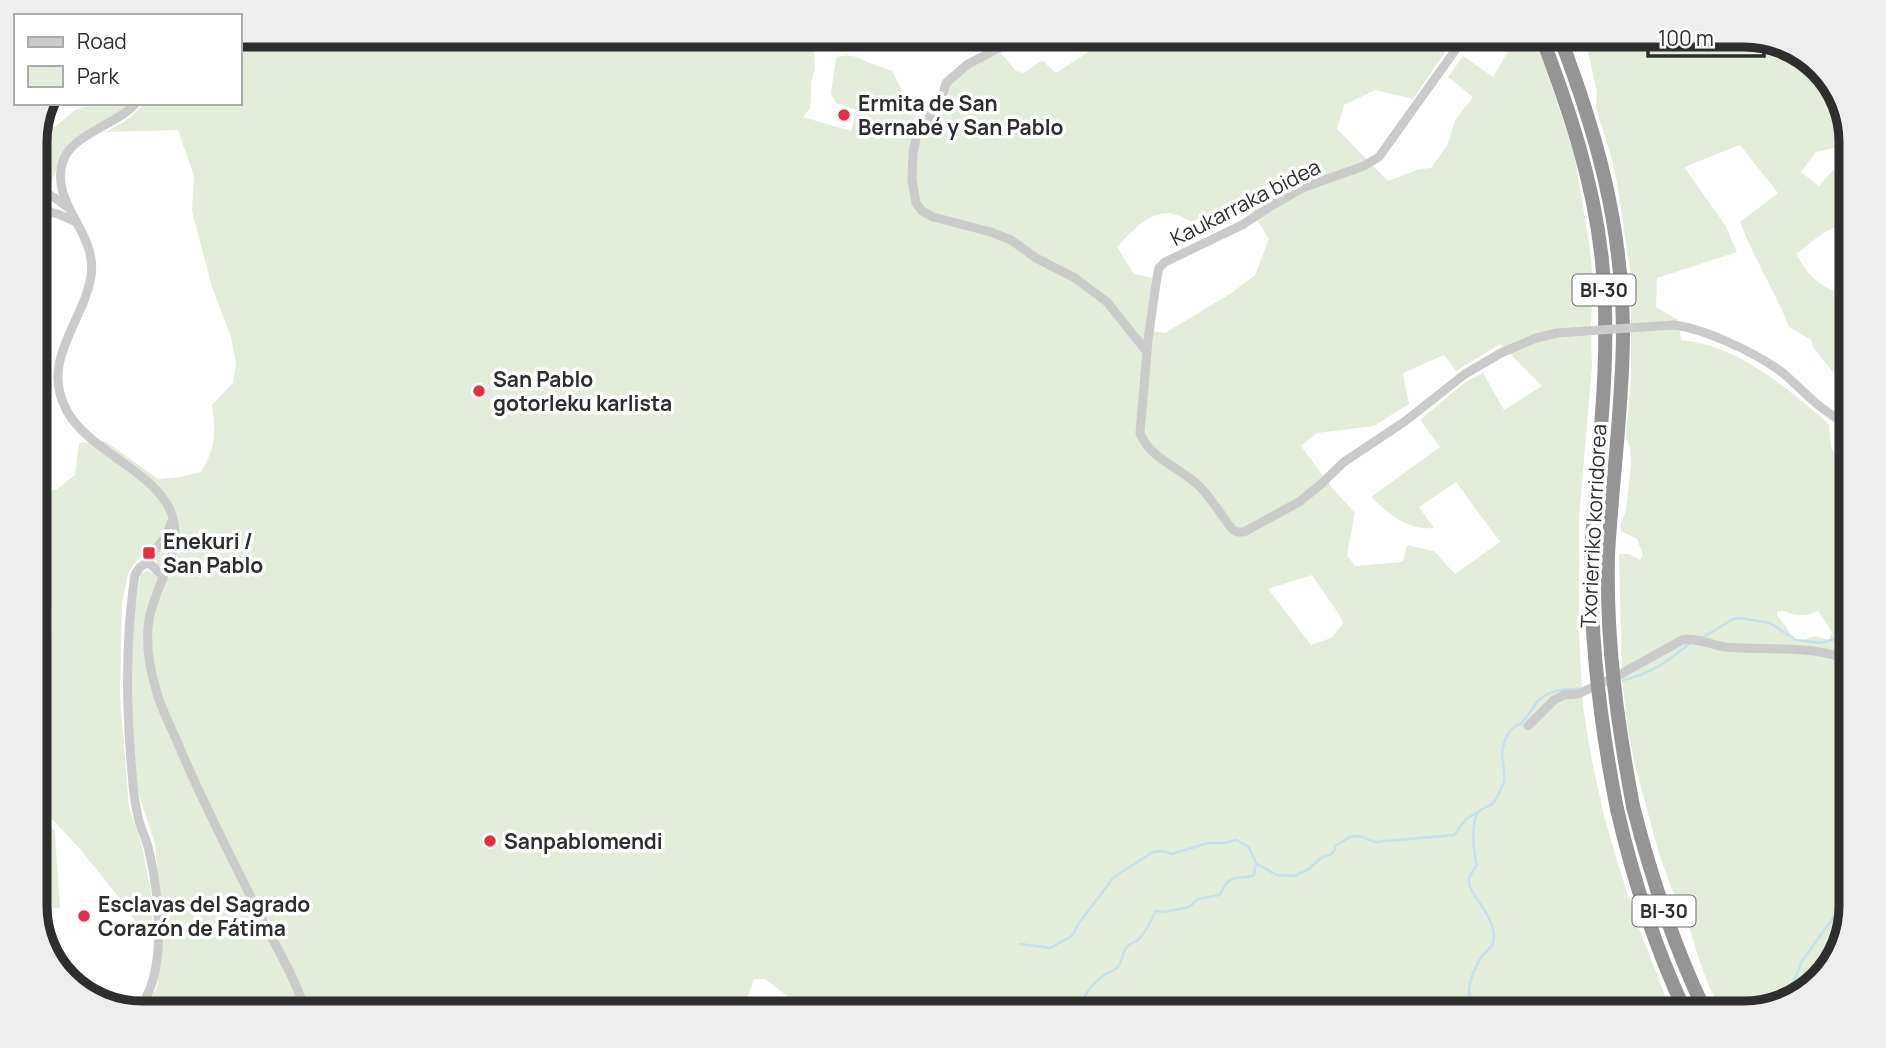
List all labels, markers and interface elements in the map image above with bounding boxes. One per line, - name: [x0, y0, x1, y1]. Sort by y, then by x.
- legend: [14, 14, 242, 105]
- scale bar: [1648, 14, 1764, 58]
- text: 100 m: [1658, 24, 1714, 52]
- text: Road: [77, 27, 127, 55]
- text: Park: [77, 62, 119, 90]
- place label: Ermita de San Bernabé y San Pablo: [858, 89, 1064, 141]
- marker: Ermita de San Bernabé y San Pablo: [836, 107, 852, 123]
- street label: Kaukarraka bidea: [1165, 152, 1325, 252]
- road number: BI-30: [1572, 274, 1636, 306]
- place label: San Pablo gotorleku karlista: [493, 365, 672, 417]
- marker: San Pablo gotorleku karlista: [471, 383, 487, 399]
- street label: Txorierriko korridorea: [1574, 423, 1612, 629]
- place label: Enekuri / San Pablo: [163, 527, 263, 579]
- marker: Enekuri / San Pablo: [141, 545, 157, 561]
- place label: Sanpablomendi: [504, 827, 663, 855]
- marker: Sanpablomendi: [482, 833, 498, 849]
- place label: Esclavas del Sagrado Corazón de Fátima: [98, 890, 310, 942]
- road number: BI-30: [1632, 896, 1696, 926]
- marker: Esclavas del Sagrado Corazón de Fátima: [76, 908, 92, 924]

